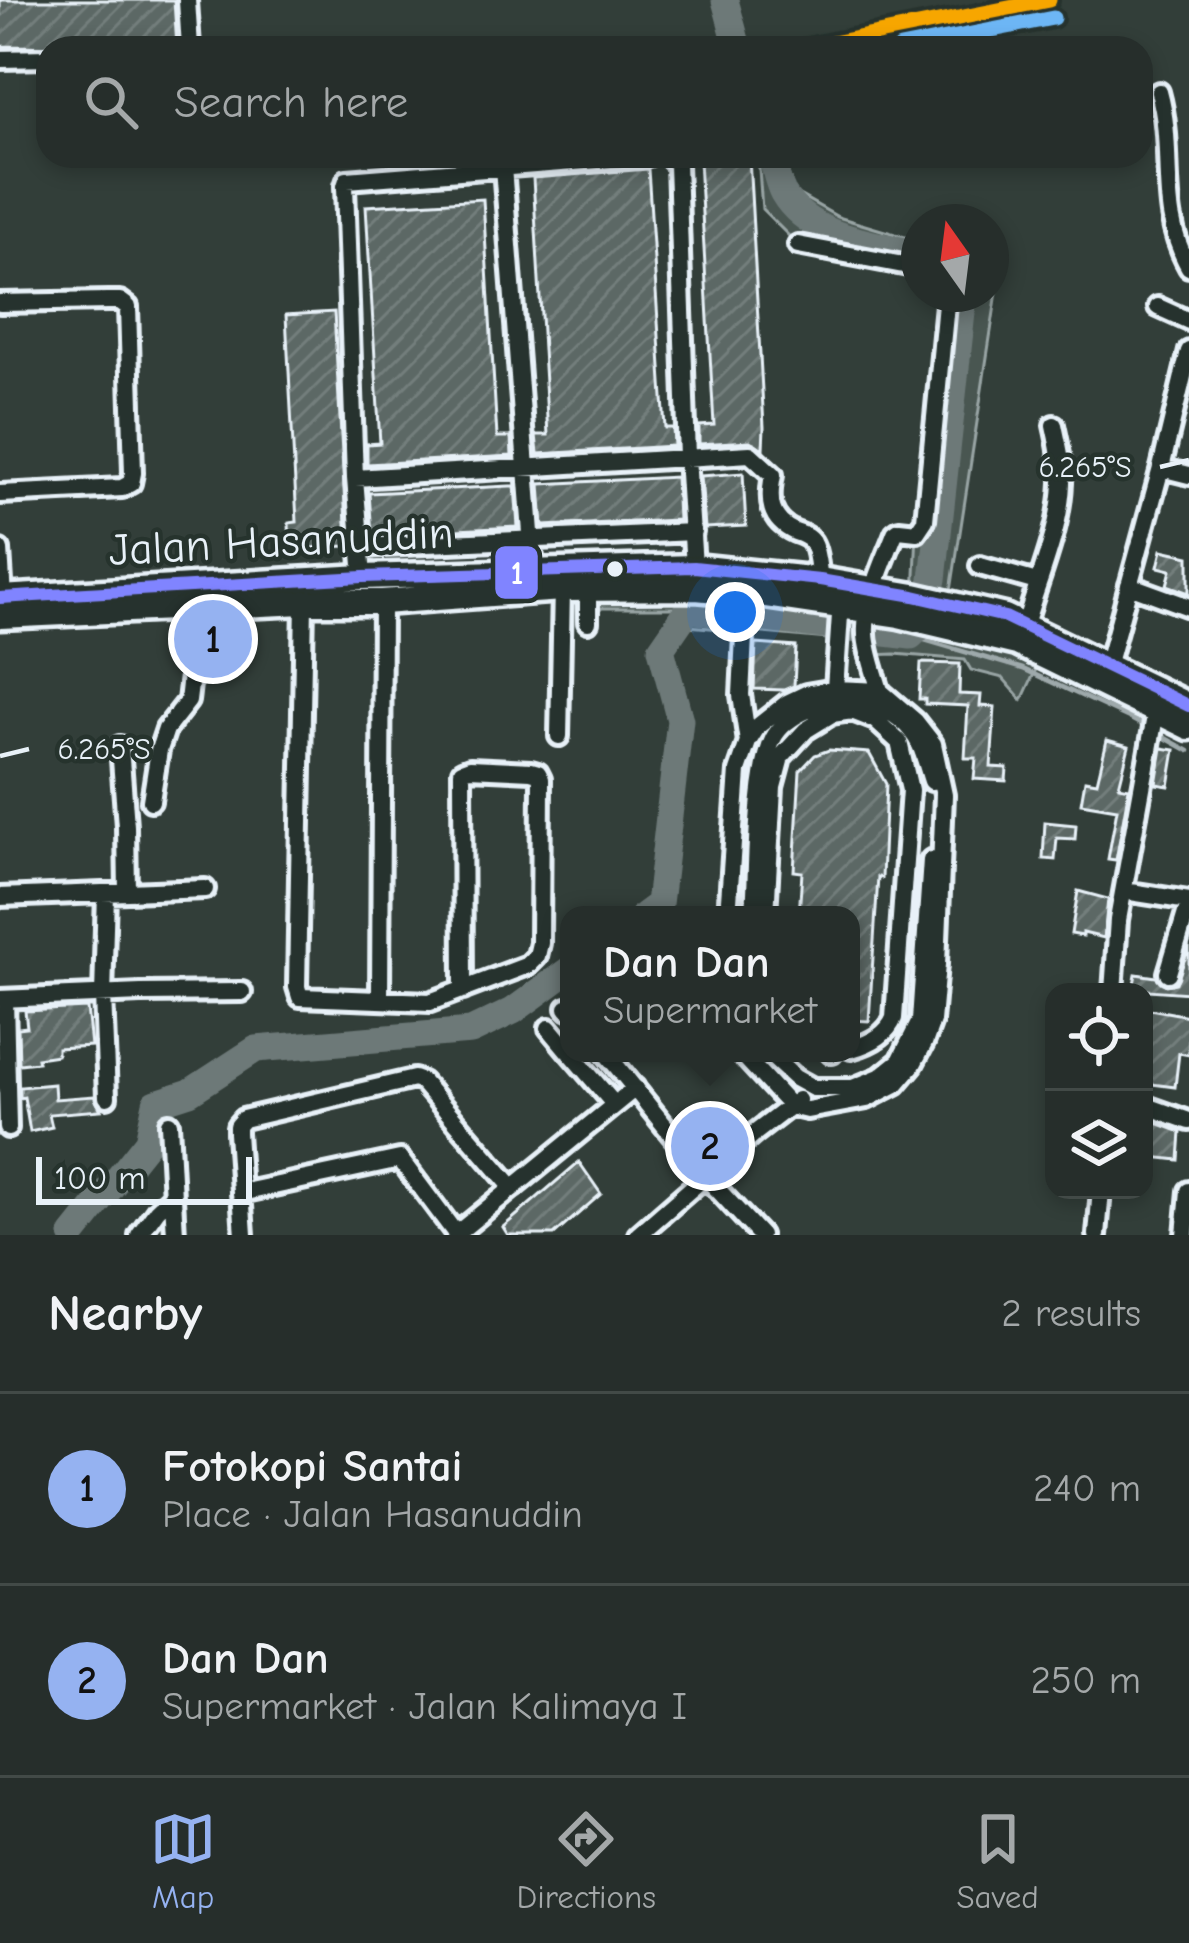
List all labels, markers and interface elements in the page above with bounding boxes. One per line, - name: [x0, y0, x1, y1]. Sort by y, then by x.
- search box: [36, 36, 1153, 168]
- icon: search: [78, 69, 144, 135]
- text: Search here: [174, 76, 408, 128]
- north arrow: [901, 204, 1009, 312]
- text: 6.265°S: [1038, 450, 1132, 485]
- street label: Jalan Hasanuddin: [107, 506, 455, 576]
- line badge: 1: [493, 544, 540, 601]
- text: 1: [511, 554, 523, 592]
- unlabelled marker: [604, 558, 626, 580]
- your location: [705, 582, 765, 642]
- pin: 1: [174, 594, 252, 684]
- text: 6.265°S: [57, 732, 151, 767]
- popup: [560, 906, 860, 1062]
- text: Dan Dan: [603, 936, 770, 988]
- map controls: [1045, 983, 1153, 1199]
- button: locate: [1045, 983, 1153, 1091]
- text: Supermarket: [603, 988, 817, 1033]
- button: layers: [1045, 1091, 1153, 1199]
- pin: 2: [671, 1101, 749, 1191]
- scale bar: [36, 1151, 252, 1204]
- text: 100 m: [54, 1159, 146, 1197]
- text: Nearby: [48, 1284, 202, 1343]
- text: 2 results: [1001, 1291, 1141, 1336]
- text: Fotokopi Santai: [162, 1440, 462, 1492]
- text: 1: [79, 1466, 95, 1511]
- text: 240 m: [1033, 1466, 1141, 1511]
- text: Place · Jalan Hasanuddin: [162, 1492, 583, 1537]
- text: Dan Dan: [162, 1632, 329, 1684]
- text: 2: [77, 1658, 97, 1703]
- text: 250 m: [1030, 1658, 1141, 1703]
- text: Supermarket · Jalan Kalimaya I: [162, 1684, 687, 1729]
- tab: Map: [150, 1806, 216, 1916]
- tab: Directions: [517, 1806, 656, 1916]
- tab: Saved: [956, 1806, 1039, 1916]

